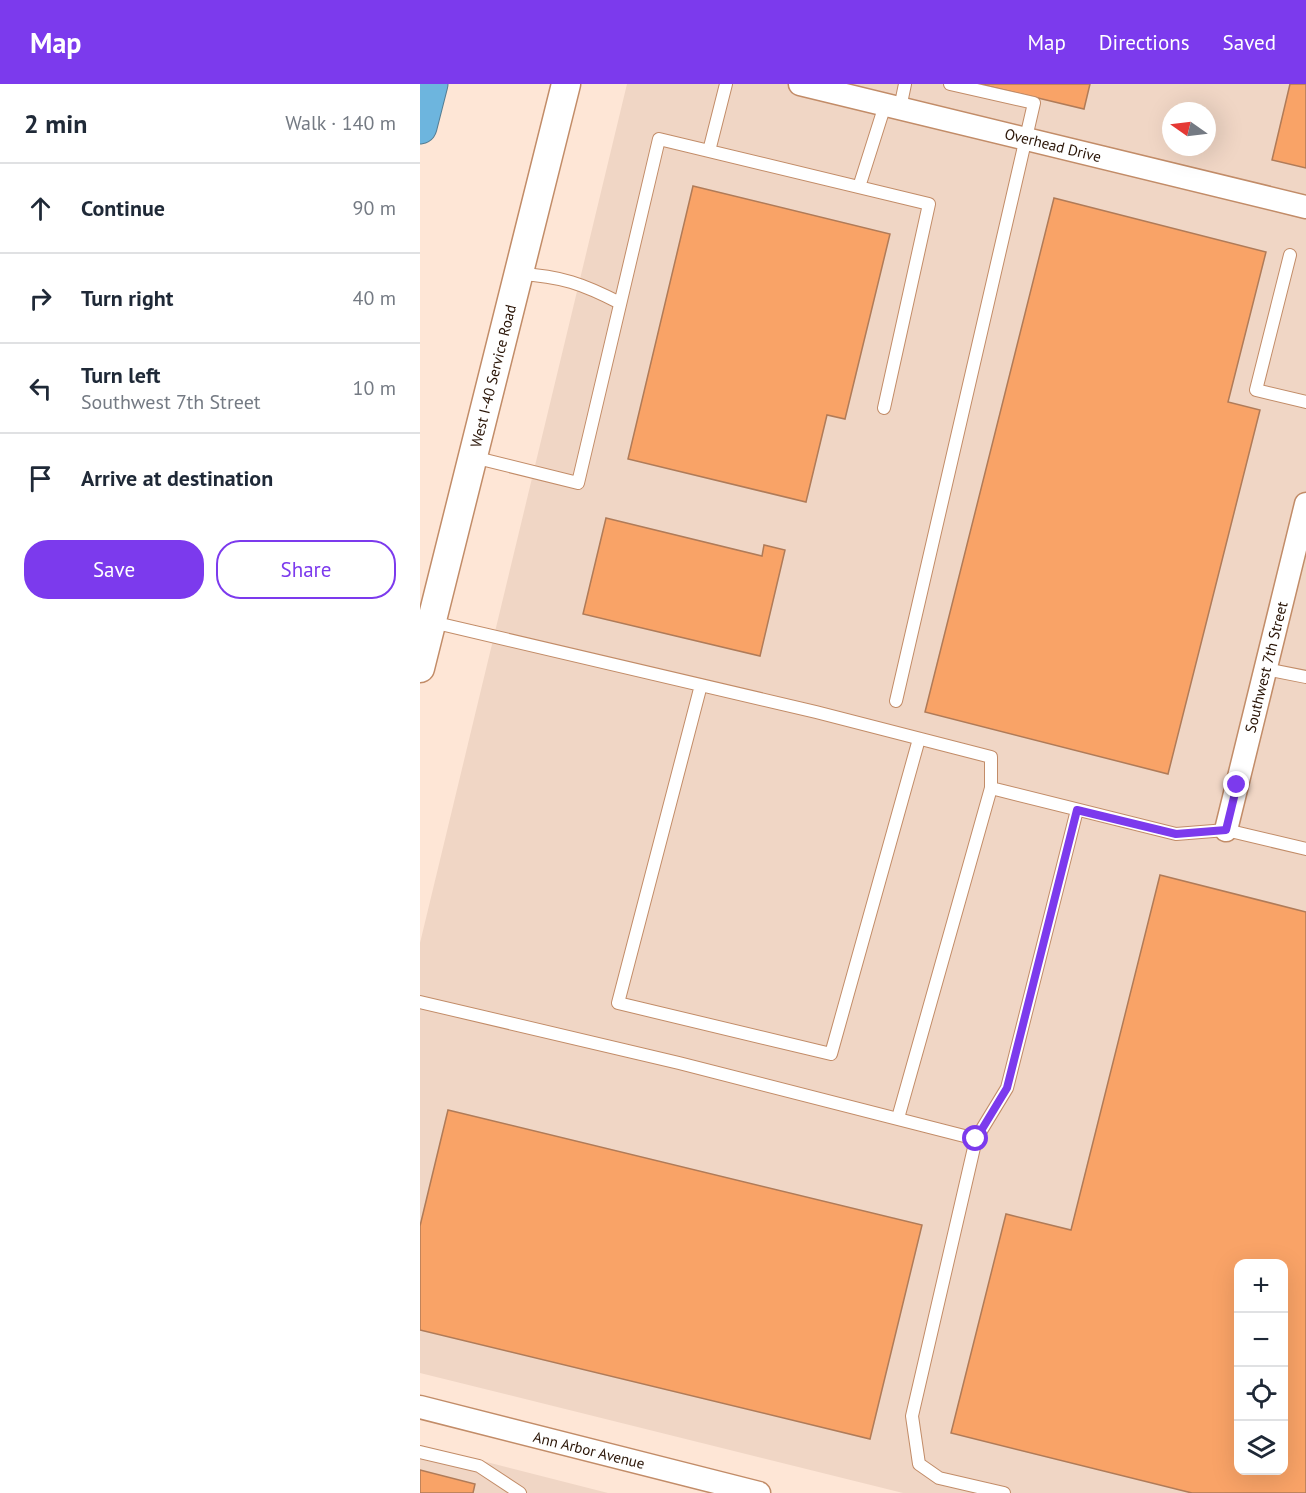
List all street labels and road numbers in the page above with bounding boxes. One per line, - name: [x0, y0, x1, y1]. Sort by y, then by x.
- street label: Overhead Drive: [1003, 124, 1103, 166]
- street label: West I-40 Service Road: [466, 303, 520, 449]
- street label: Southwest 7th Street: [1240, 599, 1292, 735]
- street label: Ann Arbor Avenue: [531, 1427, 647, 1473]

